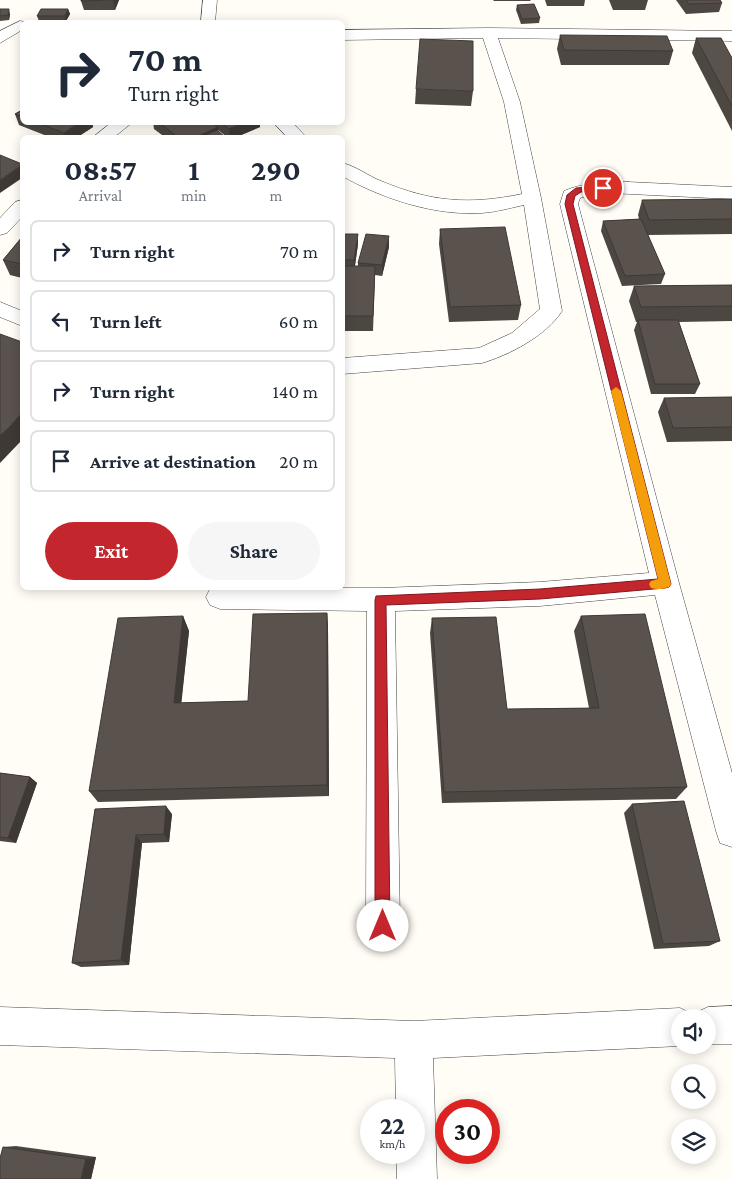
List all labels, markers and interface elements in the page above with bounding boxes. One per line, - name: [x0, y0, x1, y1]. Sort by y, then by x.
- icon: right: [45, 40, 110, 105]
- text: 70 m: [128, 40, 202, 79]
- text: Turn right: [128, 81, 219, 106]
- text: 08:57: [64, 153, 137, 186]
- text: 1: [188, 153, 200, 186]
- text: 290: [251, 153, 301, 186]
- pin: [582, 167, 624, 209]
- icon: arrive: [589, 174, 617, 202]
- text: Arrival: [79, 187, 122, 204]
- text: min: [181, 187, 207, 204]
- text: m: [269, 187, 282, 204]
- icon: right: [47, 237, 75, 265]
- text: Turn right: [90, 241, 175, 262]
- text: 70 m: [280, 241, 318, 262]
- icon: left: [47, 307, 75, 335]
- text: Turn left: [90, 311, 162, 332]
- text: 60 m: [279, 311, 318, 332]
- icon: right: [47, 377, 75, 405]
- text: Turn right: [90, 381, 175, 402]
- text: 140 m: [272, 381, 318, 402]
- icon: arrive: [47, 447, 75, 475]
- text: Arrive at destination: [90, 451, 256, 472]
- text: 20 m: [279, 451, 318, 472]
- button: Exit: [45, 522, 178, 580]
- button: Share: [188, 522, 320, 580]
- position arrow: [356, 899, 408, 951]
- map controls: [671, 1009, 716, 1164]
- button: sound: [671, 1009, 716, 1054]
- button: search: [671, 1064, 716, 1109]
- speed limit sign: 30: [435, 1099, 500, 1164]
- text: 22: [380, 1112, 405, 1139]
- button: layers: [671, 1119, 716, 1164]
- text: km/h: [380, 1137, 405, 1151]

